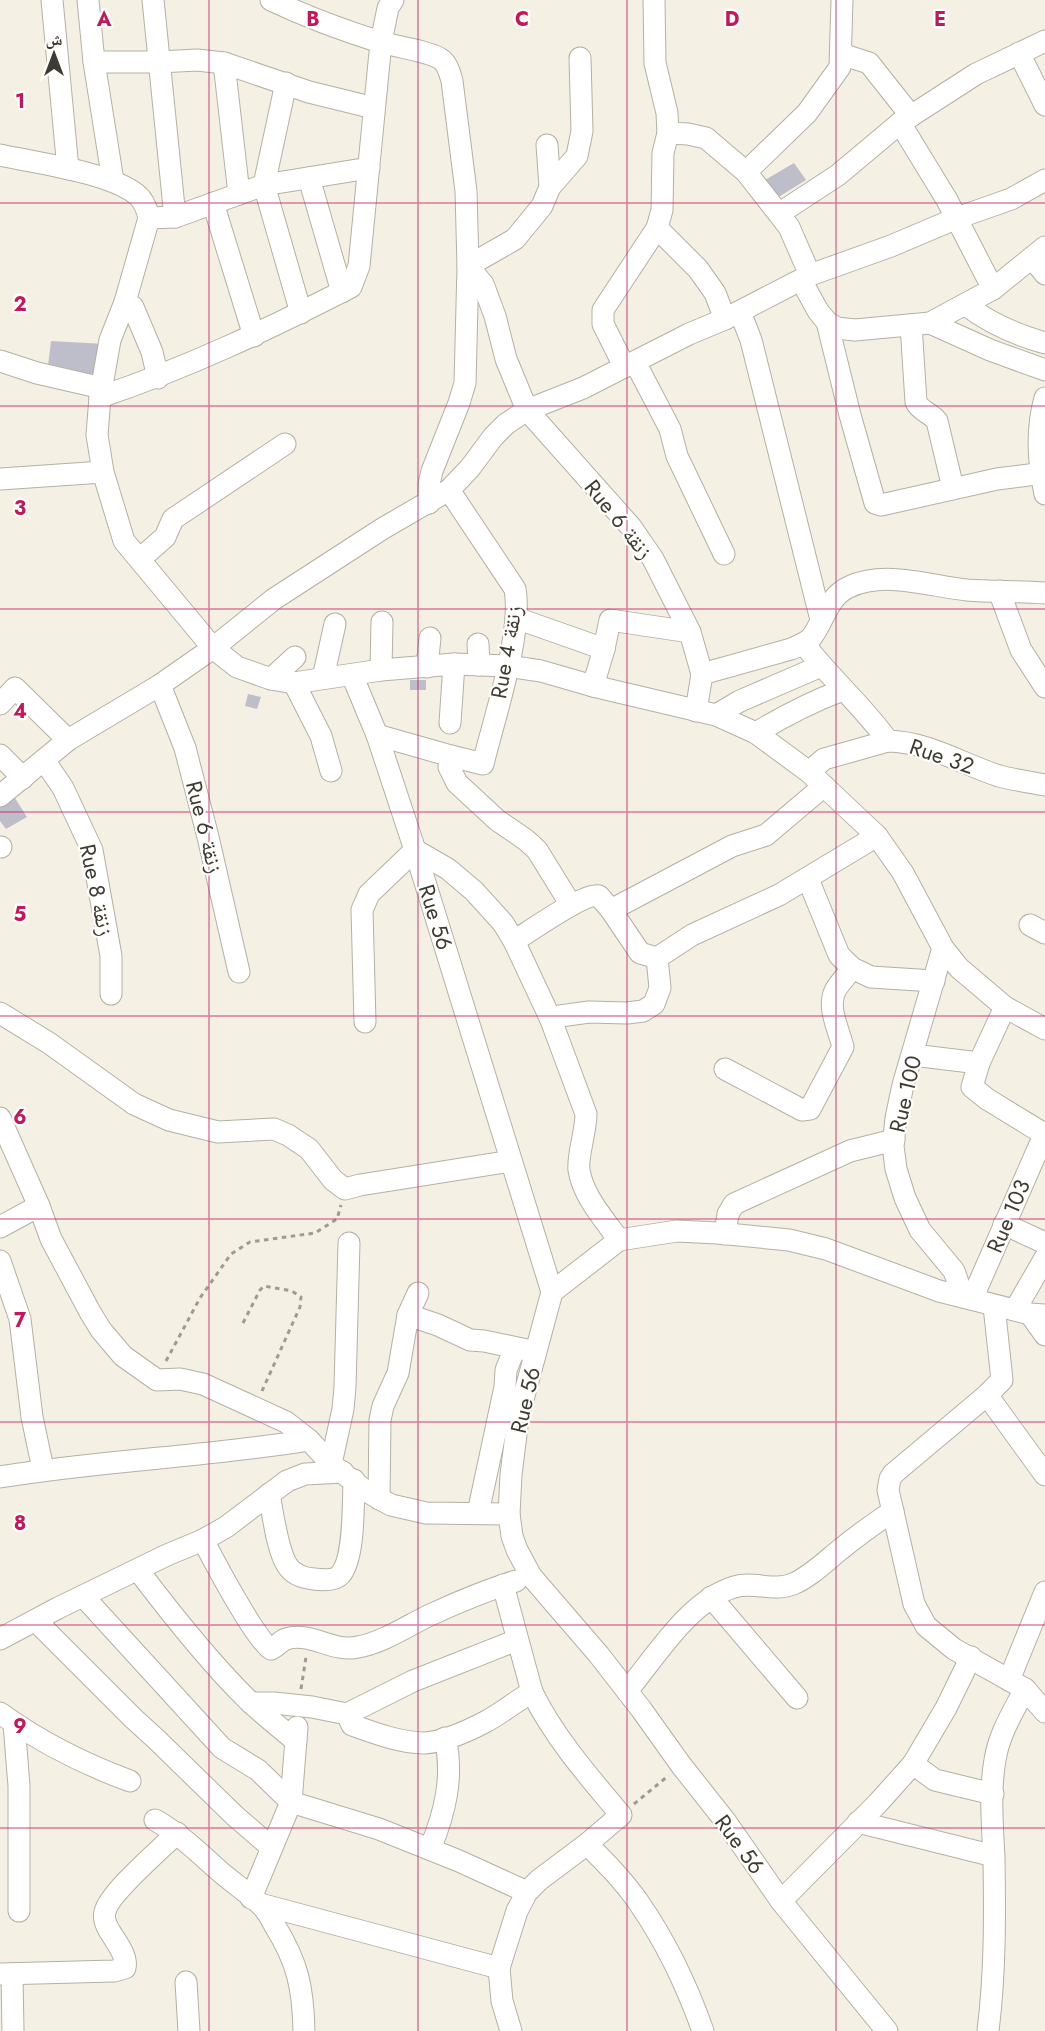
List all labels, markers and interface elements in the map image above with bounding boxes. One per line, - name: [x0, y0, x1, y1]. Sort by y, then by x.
- text: A: [96, 5, 112, 34]
- text: B: [306, 5, 320, 34]
- text: C: [515, 5, 529, 34]
- text: D: [725, 5, 739, 34]
- text: E: [934, 5, 946, 34]
- north arrow: [24, 24, 84, 84]
- text: ش: [46, 28, 63, 51]
- text: 1: [15, 87, 25, 116]
- text: 2: [13, 290, 27, 319]
- street label: Rue 6 زنقة: [577, 472, 661, 566]
- text: 3: [14, 494, 26, 523]
- street label: Rue 4 زنقة: [482, 603, 530, 701]
- text: 4: [13, 697, 27, 726]
- street label: Rue 32: [905, 730, 979, 782]
- street label: Rue 6 زنقة: [178, 777, 232, 877]
- street label: Rue 8 زنقة: [72, 841, 122, 939]
- street label: Rue 56: [411, 880, 461, 954]
- text: 5: [14, 900, 27, 929]
- street label: Rue 100: [881, 1052, 929, 1136]
- text: 6: [13, 1103, 27, 1132]
- street label: Rue 103: [978, 1174, 1038, 1258]
- text: 7: [14, 1306, 27, 1335]
- street label: Rue 56: [502, 1364, 548, 1436]
- text: 8: [14, 1509, 26, 1538]
- text: 9: [13, 1712, 27, 1741]
- street label: Rue 56: [707, 1808, 773, 1880]

